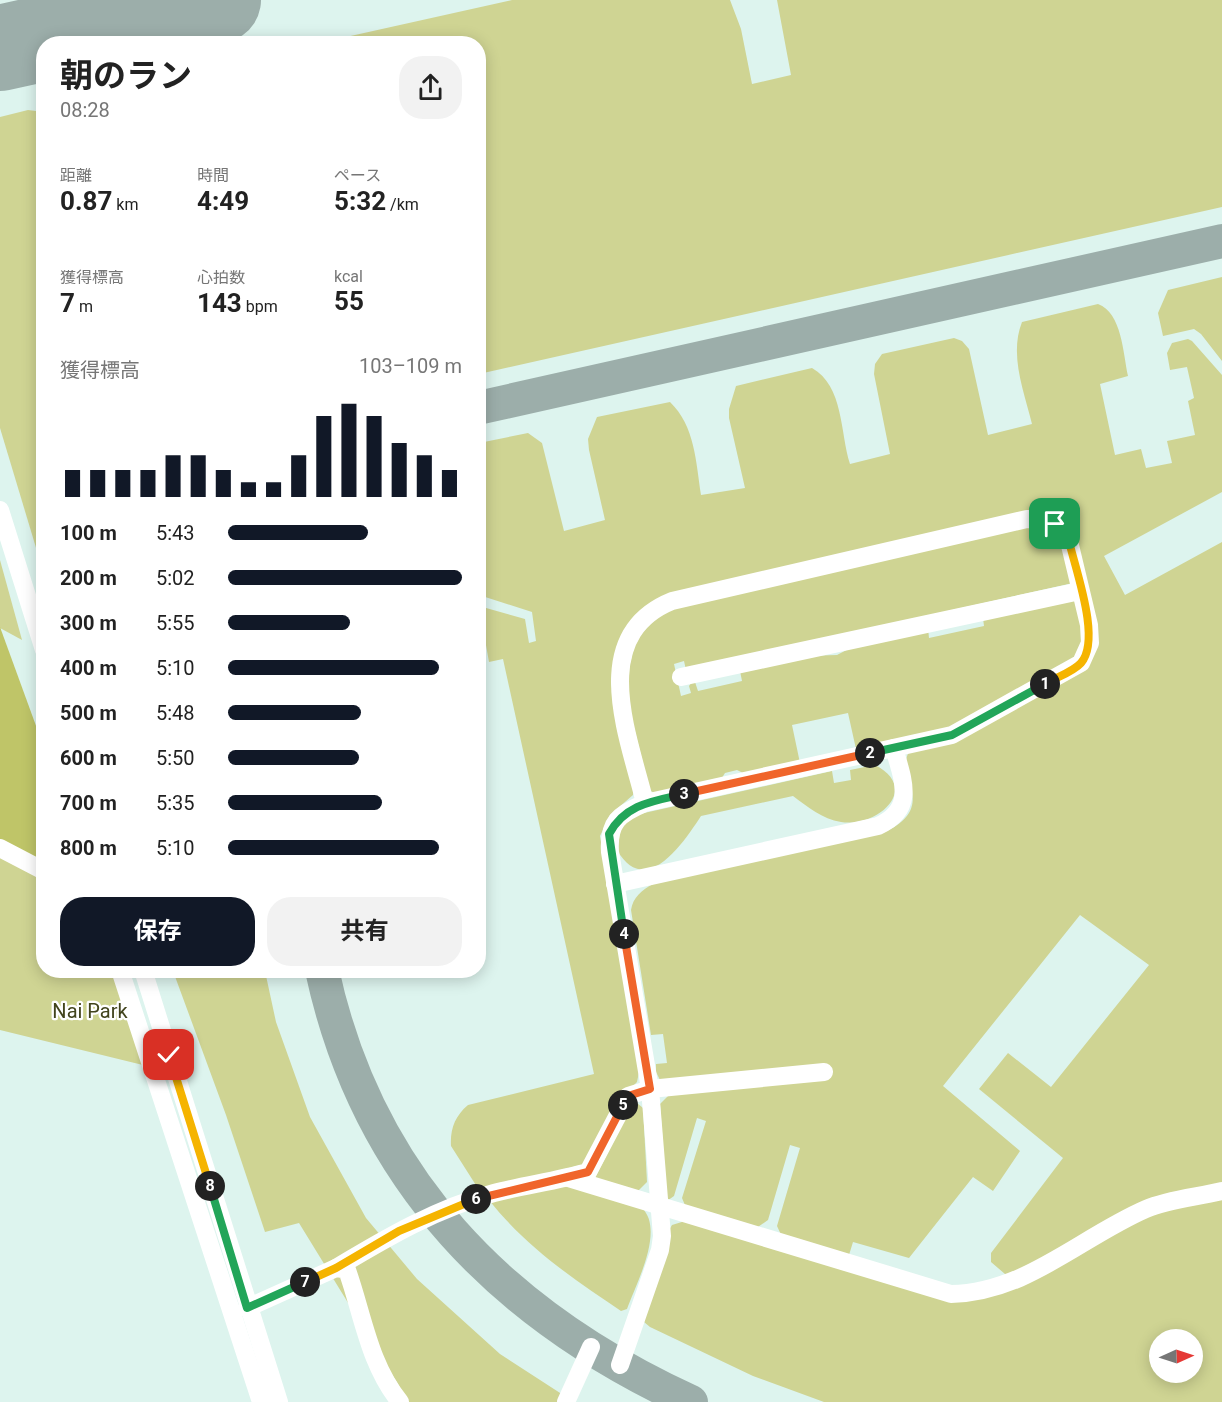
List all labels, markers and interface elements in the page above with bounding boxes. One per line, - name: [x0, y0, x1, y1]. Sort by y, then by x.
- text: 朝のラン: [60, 56, 192, 95]
- button: share: [399, 56, 462, 119]
- text: 08:28: [60, 98, 110, 122]
- text: 距離: [60, 166, 92, 185]
- text: 時間: [197, 166, 229, 185]
- text: ペース: [334, 166, 381, 185]
- text: 0.87: [60, 186, 112, 216]
- text: 4:49: [197, 186, 249, 216]
- text: 5:32: [334, 186, 386, 216]
- text: km: [112, 195, 138, 214]
- text: /km: [386, 195, 419, 214]
- text: kcal: [334, 267, 363, 286]
- text: 獲得標高: [60, 268, 124, 287]
- text: 心拍数: [197, 268, 245, 287]
- text: 55: [334, 286, 364, 316]
- text: 7: [60, 288, 75, 318]
- text: 143: [197, 288, 242, 318]
- text: m: [75, 297, 93, 316]
- text: bpm: [242, 297, 278, 316]
- text: 103–109 m: [359, 354, 462, 378]
- text: 獲得標高: [60, 358, 140, 382]
- pin: [1029, 498, 1080, 549]
- icon: arrive: [1038, 507, 1071, 540]
- text: 100 m: [60, 521, 117, 545]
- text: 5:43: [156, 521, 195, 545]
- text: 200 m: [60, 566, 117, 590]
- text: 5:02: [156, 566, 195, 590]
- text: 300 m: [60, 611, 117, 635]
- text: 5:55: [156, 611, 195, 635]
- text: 400 m: [60, 656, 117, 680]
- text: 5:10: [156, 656, 195, 680]
- pin: 1: [1030, 669, 1060, 699]
- text: 1: [1040, 674, 1050, 693]
- text: 500 m: [60, 701, 117, 725]
- text: 5:48: [156, 701, 195, 725]
- pin: 2: [855, 738, 885, 768]
- text: 2: [865, 743, 875, 762]
- text: 600 m: [60, 746, 117, 770]
- text: 5:50: [156, 746, 195, 770]
- pin: 3: [669, 779, 699, 809]
- text: 3: [679, 784, 689, 803]
- text: 700 m: [60, 791, 117, 815]
- text: 5:35: [156, 791, 195, 815]
- text: 800 m: [60, 836, 117, 860]
- text: 5:10: [156, 836, 195, 860]
- button: 保存: [60, 897, 255, 966]
- button: 共有: [267, 897, 462, 966]
- pin: 4: [609, 919, 639, 949]
- text: 4: [619, 924, 629, 943]
- park label: Nai Park: [52, 999, 128, 1023]
- pin: [143, 1029, 194, 1080]
- icon: check: [152, 1038, 185, 1071]
- pin: 5: [608, 1090, 638, 1120]
- text: 5: [618, 1095, 628, 1114]
- pin: 8: [195, 1171, 225, 1201]
- text: 8: [205, 1176, 215, 1195]
- pin: 6: [461, 1184, 491, 1214]
- text: 6: [471, 1189, 481, 1208]
- pin: 7: [290, 1267, 320, 1297]
- text: 7: [300, 1272, 310, 1291]
- north arrow: [1149, 1329, 1203, 1383]
- map controls: [1149, 1329, 1203, 1383]

